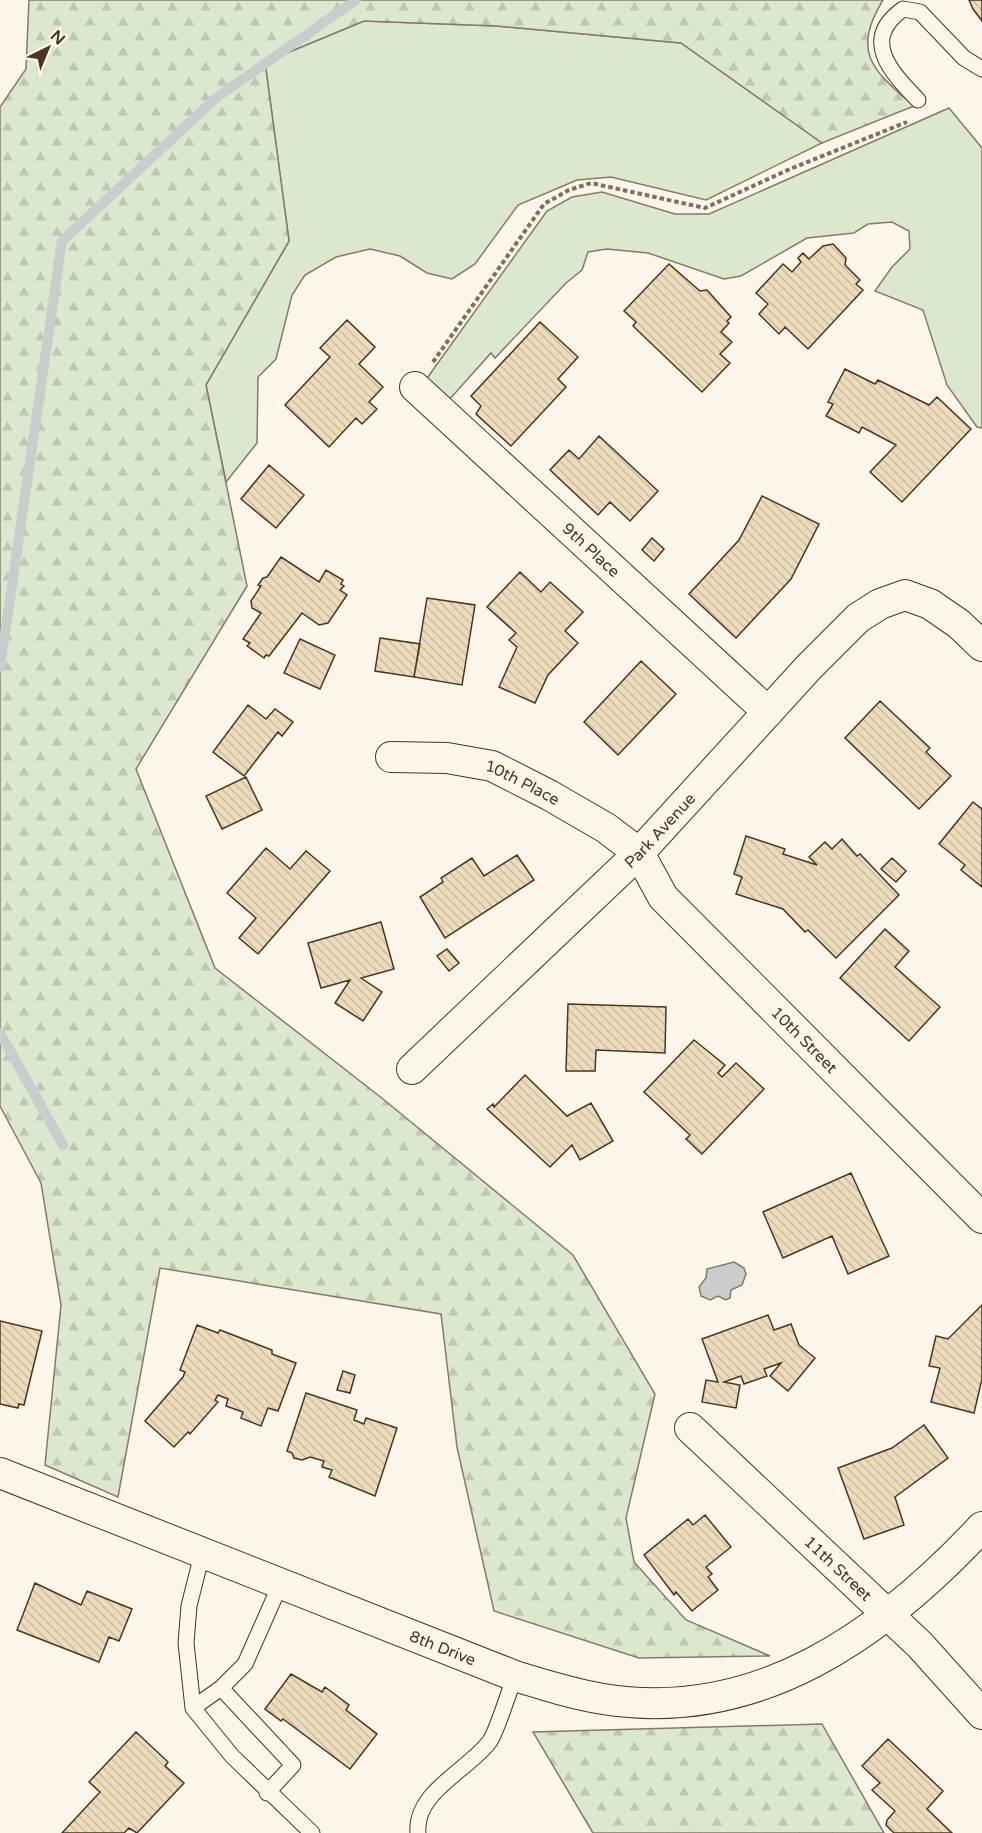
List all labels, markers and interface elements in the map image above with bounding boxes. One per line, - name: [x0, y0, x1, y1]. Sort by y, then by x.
- north arrow: [18, 18, 78, 78]
- text: N: [46, 26, 69, 49]
- street label: 9th Place: [558, 519, 624, 582]
- street label: 10th Place: [484, 756, 563, 810]
- street label: Park Avenue: [620, 789, 700, 873]
- street label: 10th Street: [767, 1003, 841, 1078]
- street label: 11th Street: [800, 1532, 876, 1605]
- street label: 8th Drive: [406, 1626, 478, 1671]

